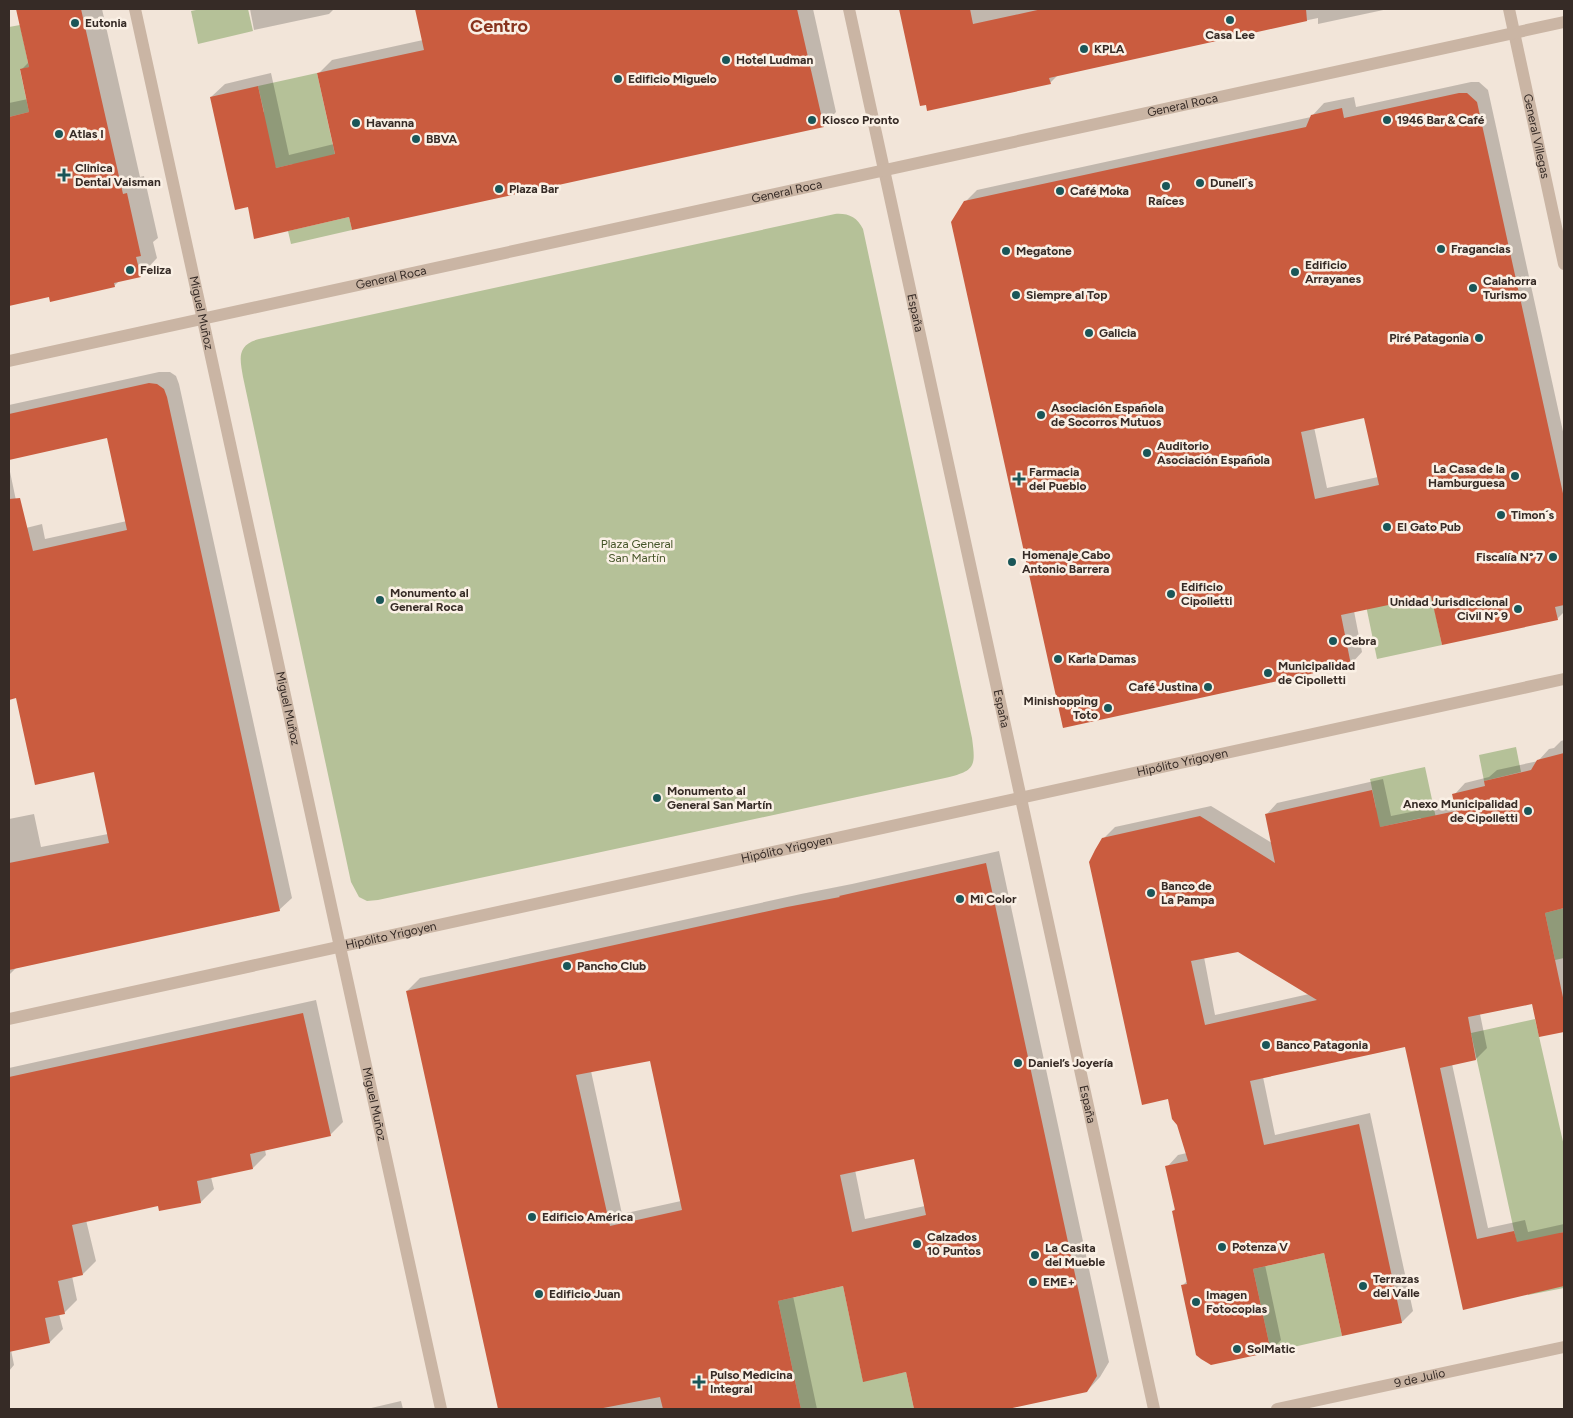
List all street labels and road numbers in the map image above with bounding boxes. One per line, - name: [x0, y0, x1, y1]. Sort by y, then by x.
- street label: General Roca: [1146, 91, 1219, 120]
- street label: General Villegas: [1520, 92, 1552, 180]
- street label: General Roca: [750, 177, 823, 206]
- street label: General Roca: [354, 263, 428, 292]
- street label: Miguel Muñoz: [187, 275, 216, 351]
- street label: España: [904, 292, 926, 333]
- street label: Miguel Muñoz: [273, 670, 303, 747]
- street label: España: [990, 688, 1012, 729]
- street label: Hipólito Yrigoyen: [1135, 746, 1229, 779]
- street label: Hipólito Yrigoyen: [740, 832, 834, 866]
- street label: Hipólito Yrigoyen: [344, 919, 438, 952]
- street label: Miguel Muñoz: [359, 1066, 389, 1143]
- street label: España: [1077, 1084, 1099, 1125]
- street label: 9 de Julio: [1393, 1366, 1446, 1390]

